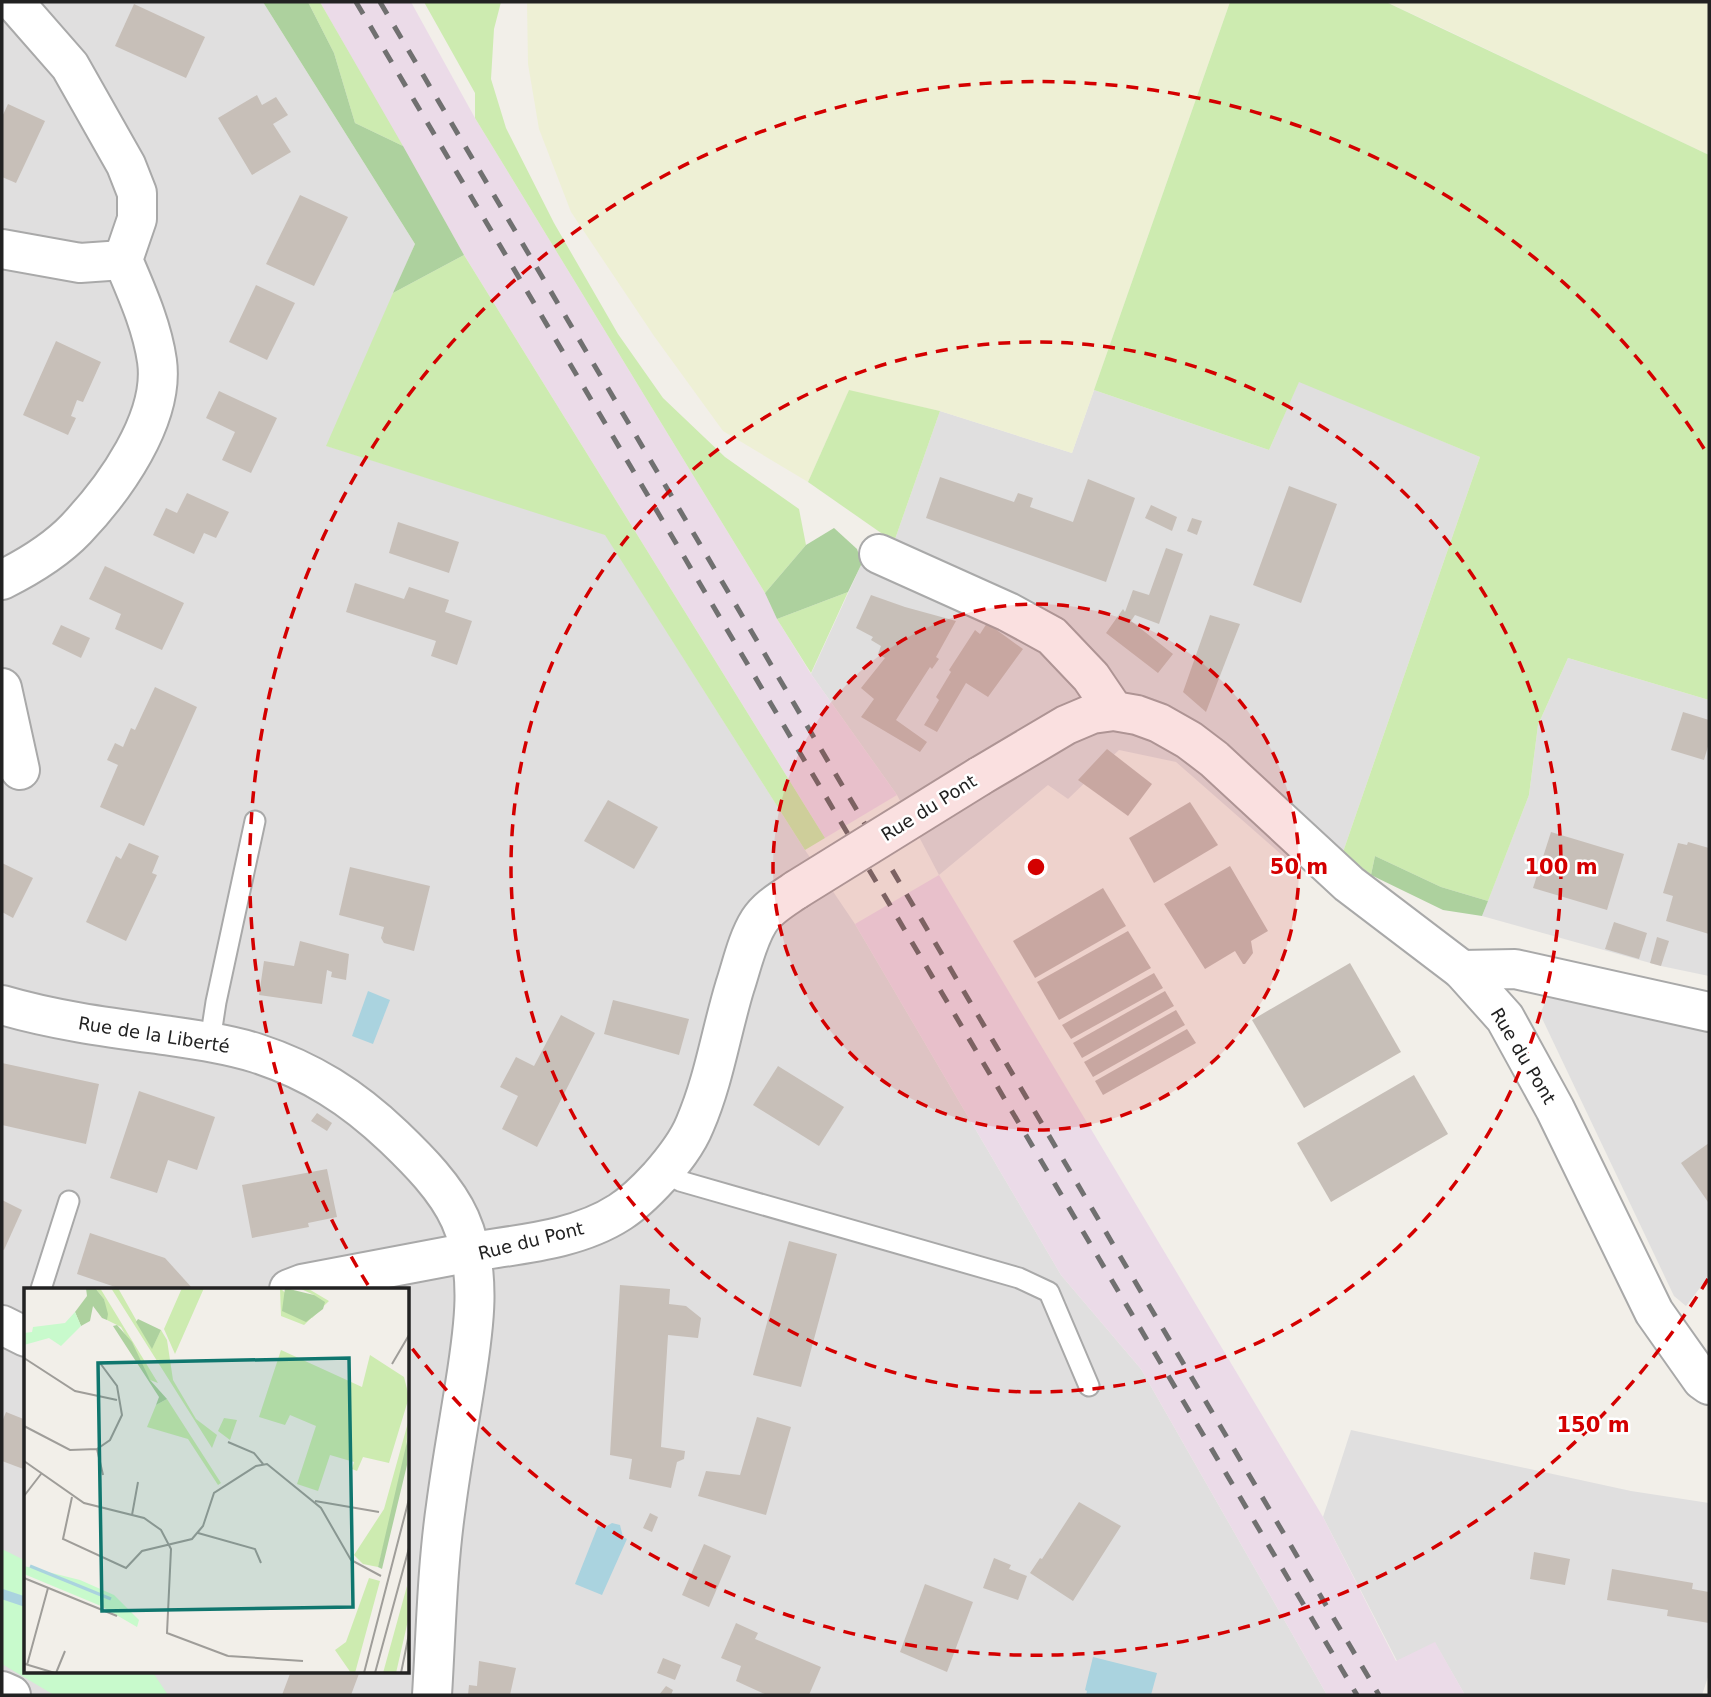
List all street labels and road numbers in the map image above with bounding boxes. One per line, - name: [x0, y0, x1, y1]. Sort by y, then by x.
- street label: Rue du Pont: [877, 770, 980, 845]
- street label: Rue du Pont: [1487, 1004, 1560, 1108]
- street label: Rue de la Liberté: [77, 1012, 231, 1057]
- street label: Rue du Pont: [476, 1217, 586, 1264]

